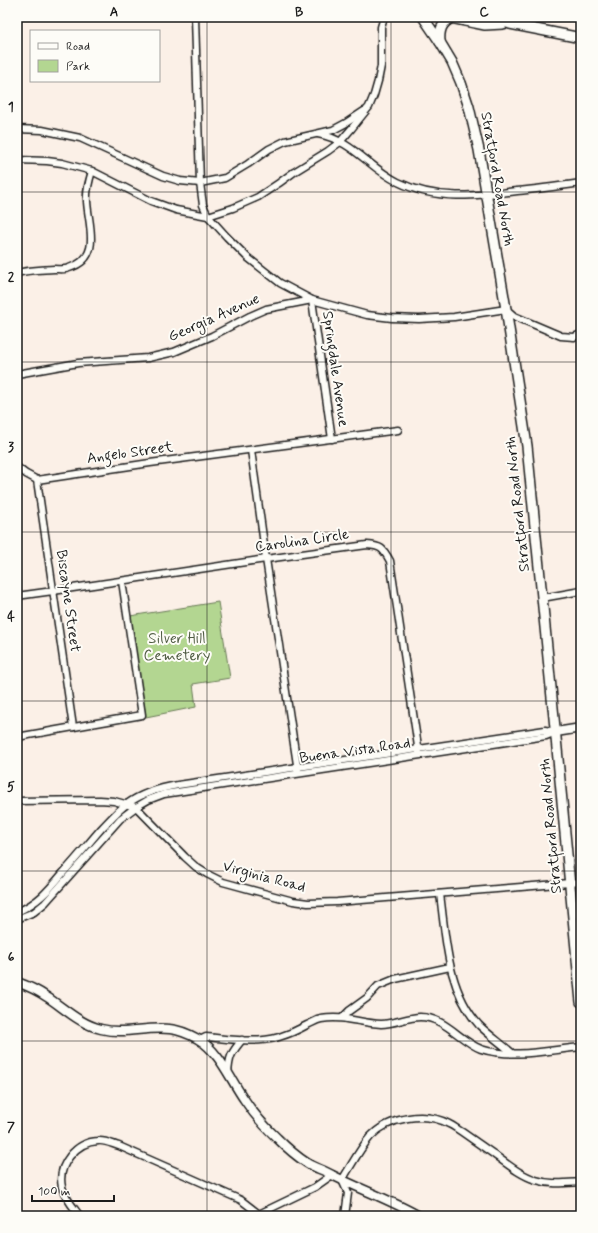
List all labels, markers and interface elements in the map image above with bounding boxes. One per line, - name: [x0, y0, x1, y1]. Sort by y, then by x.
- text: A: [110, 4, 118, 21]
- text: B: [295, 4, 304, 21]
- text: C: [479, 4, 489, 21]
- legend: [30, 30, 160, 82]
- text: Road: [66, 39, 90, 55]
- text: Park: [66, 59, 90, 75]
- text: 1: [8, 99, 14, 116]
- street label: Stratford Road North: [473, 110, 519, 248]
- text: 2: [8, 269, 15, 286]
- street label: Georgia Avenue: [165, 289, 263, 348]
- street label: Springdale Avenue: [316, 310, 353, 428]
- street label: Stratford Road North: [501, 435, 537, 573]
- street label: Angelo Street: [86, 437, 175, 470]
- text: 3: [8, 439, 14, 456]
- street label: Carolina Circle: [254, 525, 350, 557]
- street label: Biscayne Street: [51, 549, 85, 653]
- text: 4: [7, 609, 15, 626]
- park label: Silver Hill Cemetery: [144, 629, 211, 666]
- street label: Buena Vista Road: [298, 733, 412, 769]
- street label: Stratford Road North: [535, 757, 569, 895]
- text: 5: [7, 779, 15, 796]
- street label: Virginia Road: [220, 856, 308, 899]
- text: 6: [8, 949, 15, 966]
- text: 7: [7, 1119, 15, 1136]
- scale bar: [32, 1177, 114, 1203]
- text: 100 m: [38, 1184, 70, 1200]

